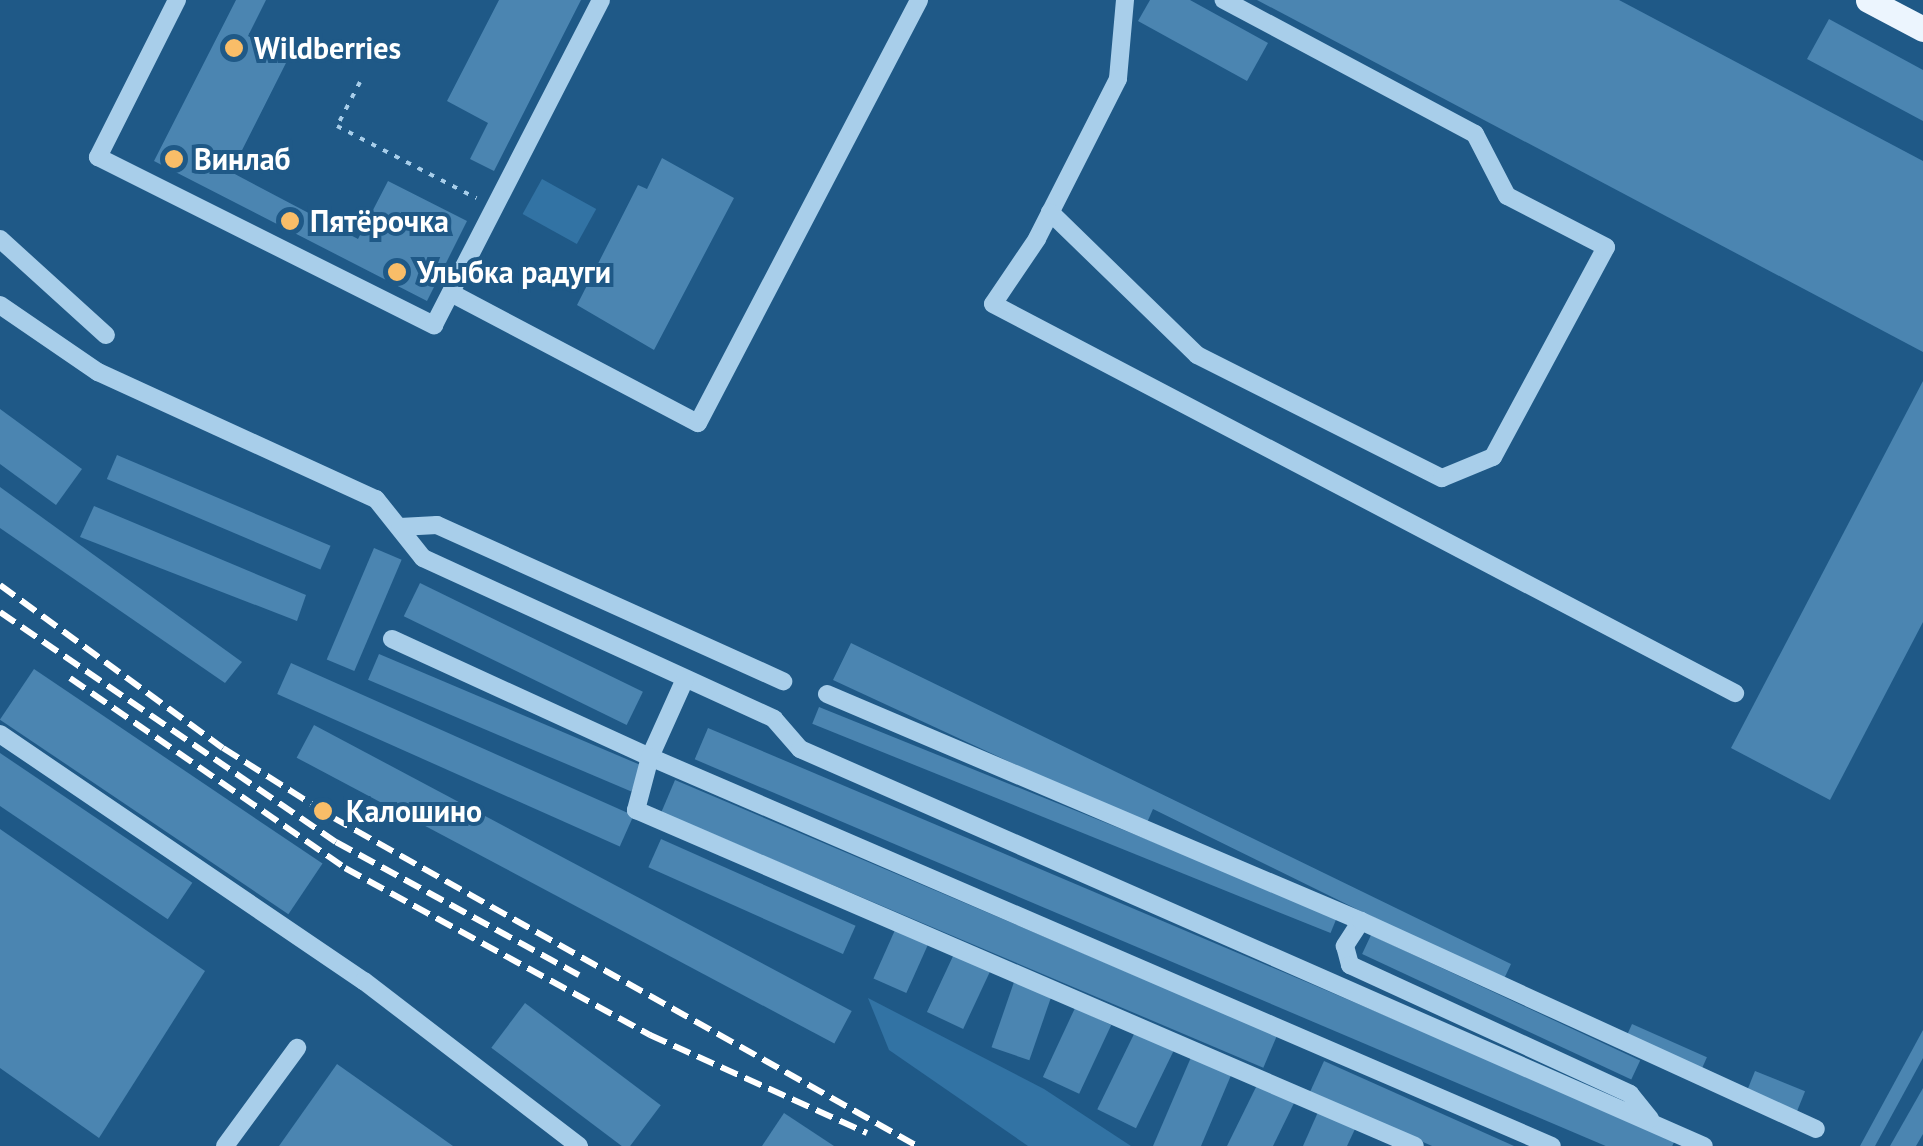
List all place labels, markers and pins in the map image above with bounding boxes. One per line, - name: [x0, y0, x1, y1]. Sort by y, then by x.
- place label: Wildberries: [254, 30, 401, 66]
- marker: Wildberries: [223, 37, 245, 59]
- place label: Винлаб: [194, 141, 291, 177]
- marker: Винлаб: [163, 148, 185, 170]
- place label: Пятёрочка: [310, 203, 449, 239]
- marker: Пятёрочка: [279, 210, 301, 232]
- place label: Улыбка радуги: [417, 254, 611, 290]
- marker: Улыбка радуги: [386, 261, 408, 283]
- place label: Калошино: [346, 793, 482, 829]
- marker: Калошино: [310, 798, 336, 824]

